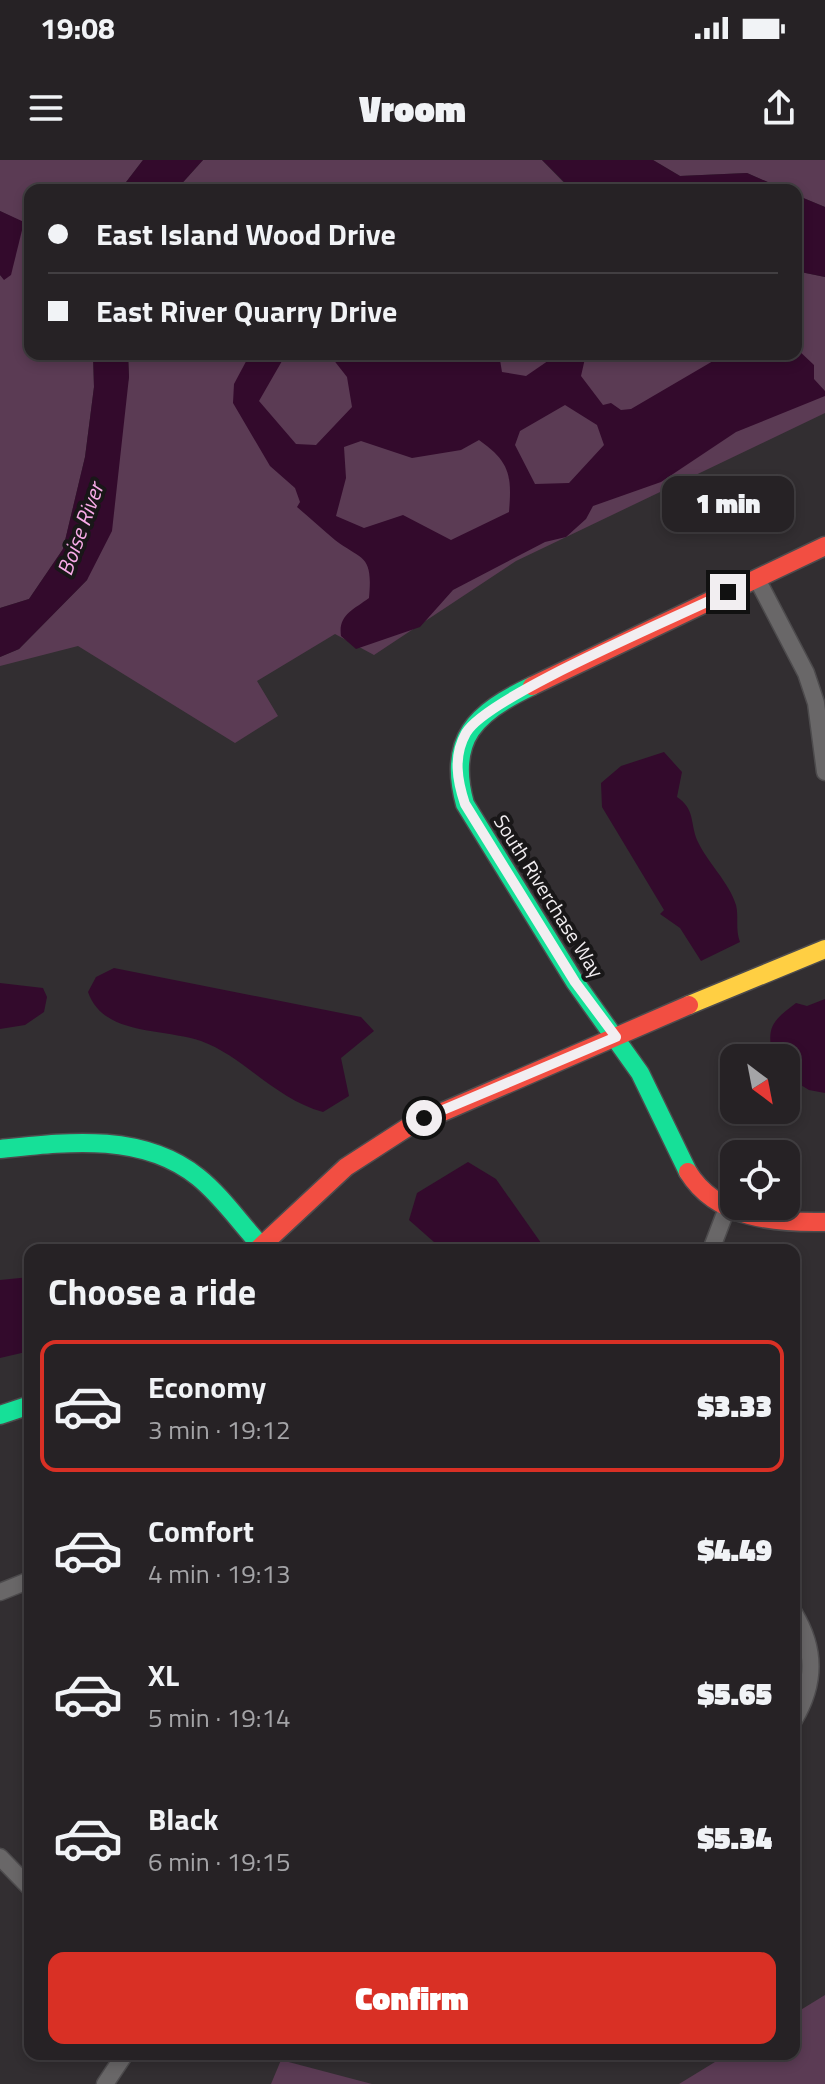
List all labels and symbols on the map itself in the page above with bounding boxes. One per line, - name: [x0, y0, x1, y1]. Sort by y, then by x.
- water label: Boise River: [48, 475, 113, 580]
- callout: 1 min: [662, 476, 794, 532]
- route end: [710, 574, 746, 610]
- street label: South Riverchase Way: [486, 808, 612, 984]
- north arrow: [720, 1044, 800, 1124]
- route start: [406, 1100, 442, 1136]

